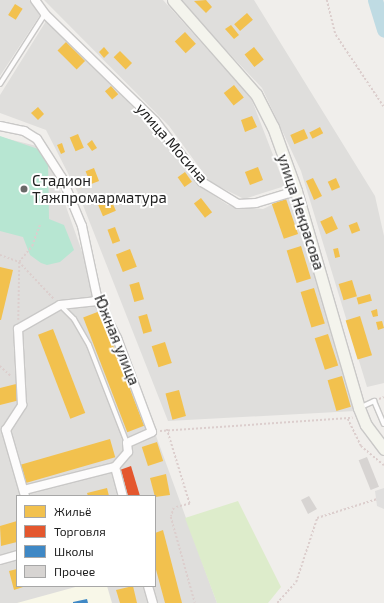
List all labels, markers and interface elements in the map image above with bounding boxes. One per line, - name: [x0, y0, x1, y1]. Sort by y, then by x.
- street label: улица Мосина: [132, 99, 212, 187]
- street label: улица Некрасова: [274, 152, 328, 272]
- place label: Стадион Тяжпромарматура: [32, 171, 167, 206]
- marker: Стадион Тяжпромарматура: [19, 184, 29, 194]
- street label: Южная улица: [91, 292, 143, 388]
- legend: [16, 495, 156, 587]
- text: Жильё: [54, 504, 91, 518]
- text: Торговля: [54, 524, 106, 538]
- text: Школы: [54, 544, 94, 558]
- text: Прочее: [54, 564, 95, 578]

